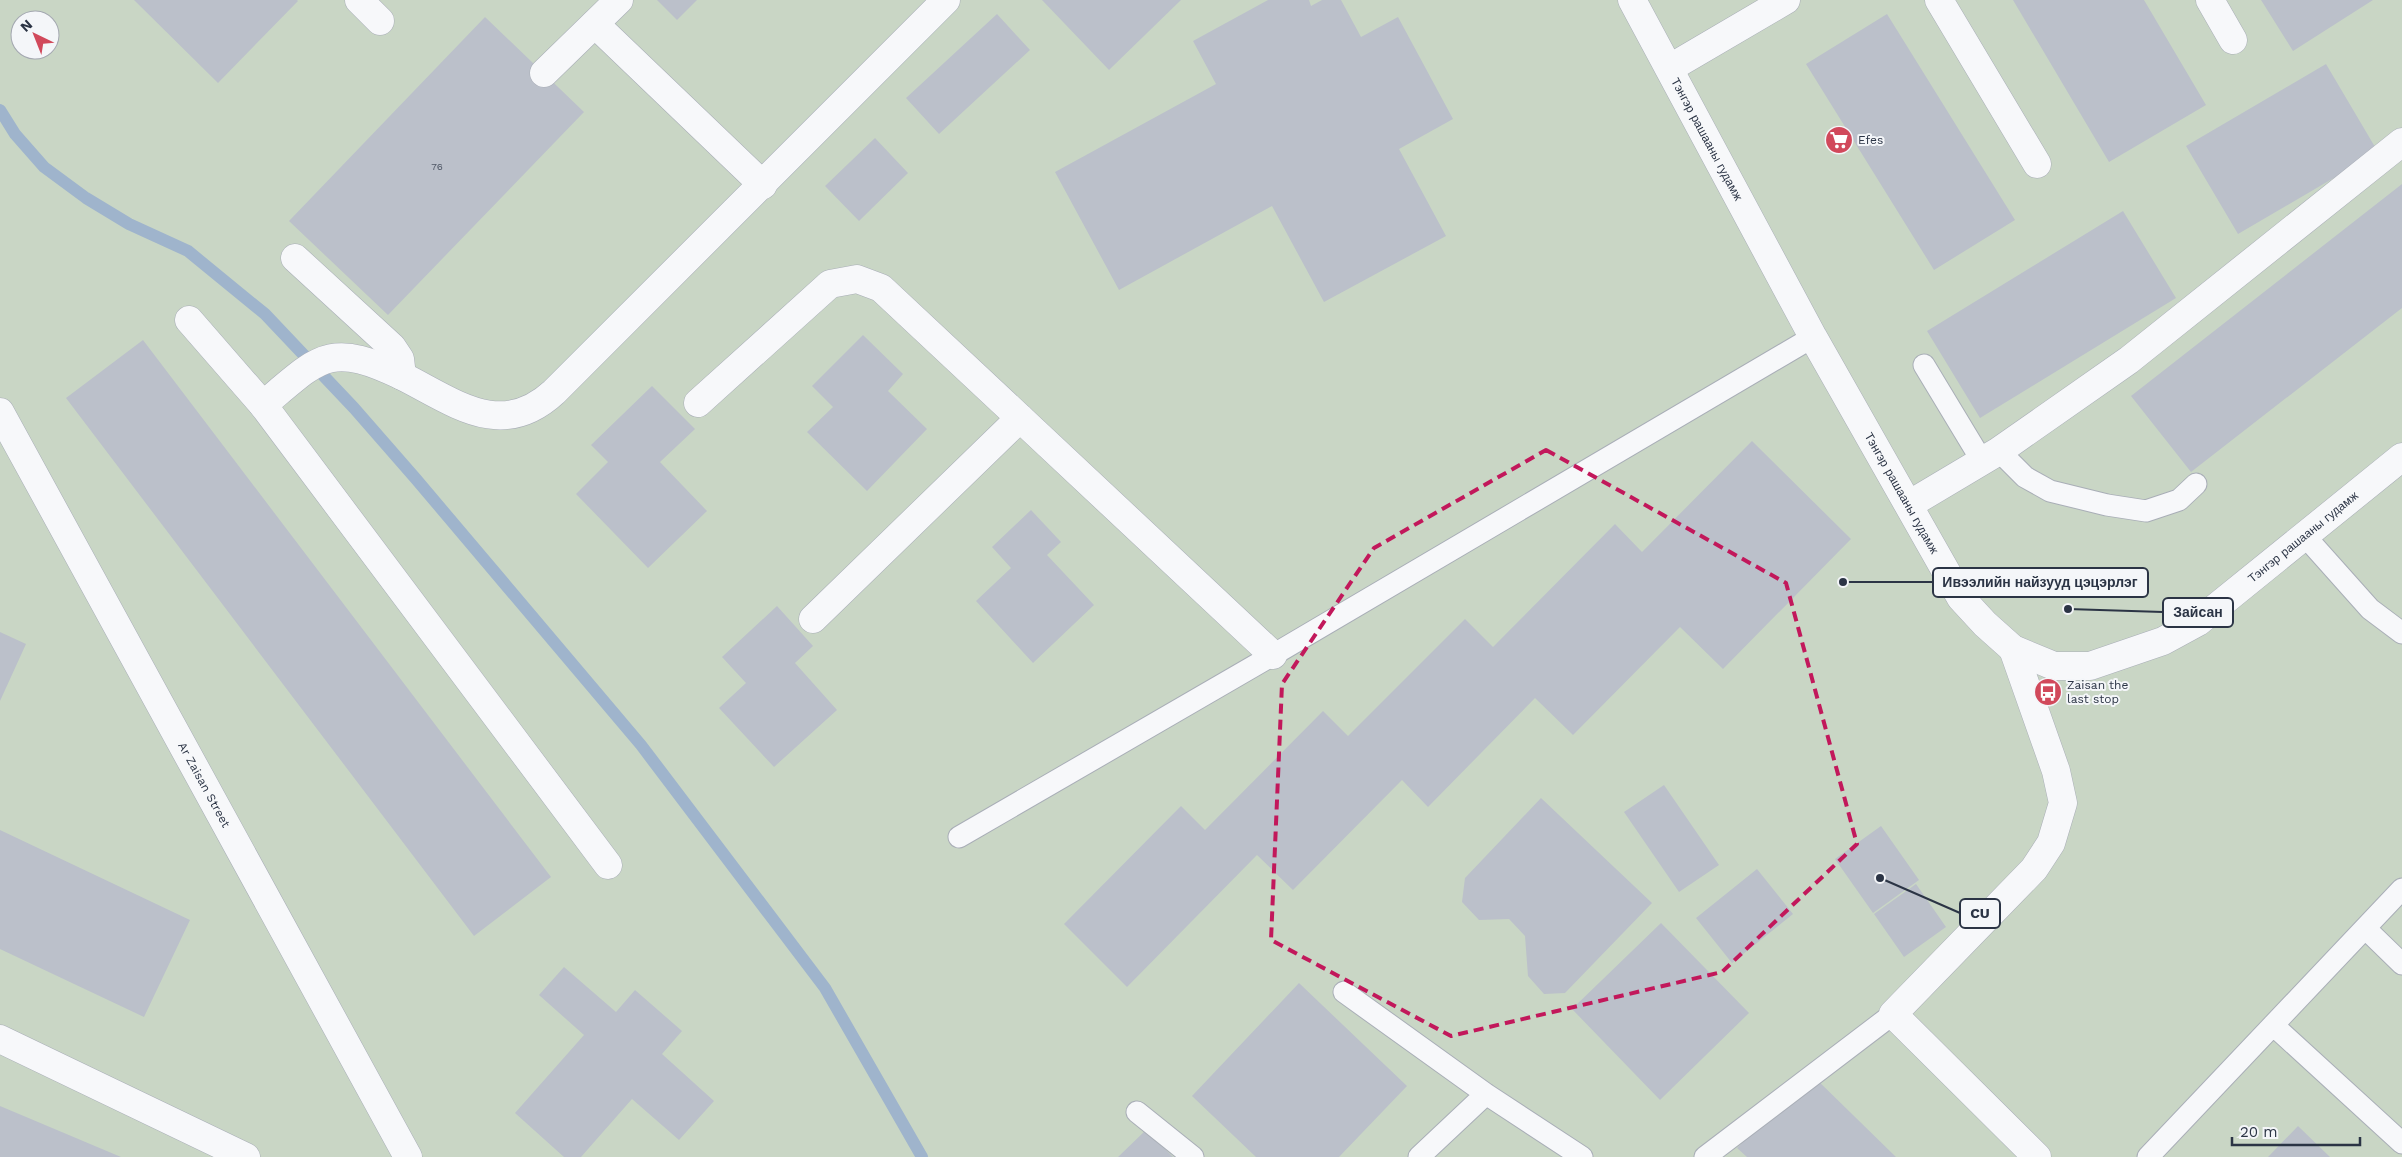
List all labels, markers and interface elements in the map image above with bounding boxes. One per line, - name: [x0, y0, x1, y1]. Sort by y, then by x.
- north arrow: [10, 10, 60, 60]
- text: N: [17, 16, 35, 35]
- street label: Тэнгэр рашааны гудамж: [1668, 75, 1745, 203]
- supermarket icon: Efes: [1824, 125, 1854, 155]
- place label: Efes: [1858, 133, 1883, 147]
- house number: 76: [431, 161, 443, 172]
- street label: Тэнгэр рашааны гудамж: [1862, 430, 1941, 556]
- street label: Тэнгэр рашааны гудамж: [2245, 488, 2361, 586]
- callout: Ивээлийн найзууд цэцэрлэг: [1933, 568, 2148, 597]
- text: Ивээлийн найзууд цэцэрлэг: [1942, 574, 2138, 590]
- callout: Зайсан: [2163, 598, 2233, 627]
- text: Зайсан: [2173, 604, 2223, 620]
- bus stop icon: Zaisan the last stop: [2033, 677, 2063, 707]
- place label: Zaisan the last stop: [2067, 678, 2128, 706]
- street label: Ar Zaisan Street: [175, 740, 233, 830]
- callout: CU: [1960, 899, 2000, 928]
- text: CU: [1970, 905, 1990, 921]
- scale bar: [2232, 1114, 2360, 1146]
- text: 20 m: [2240, 1123, 2278, 1141]

